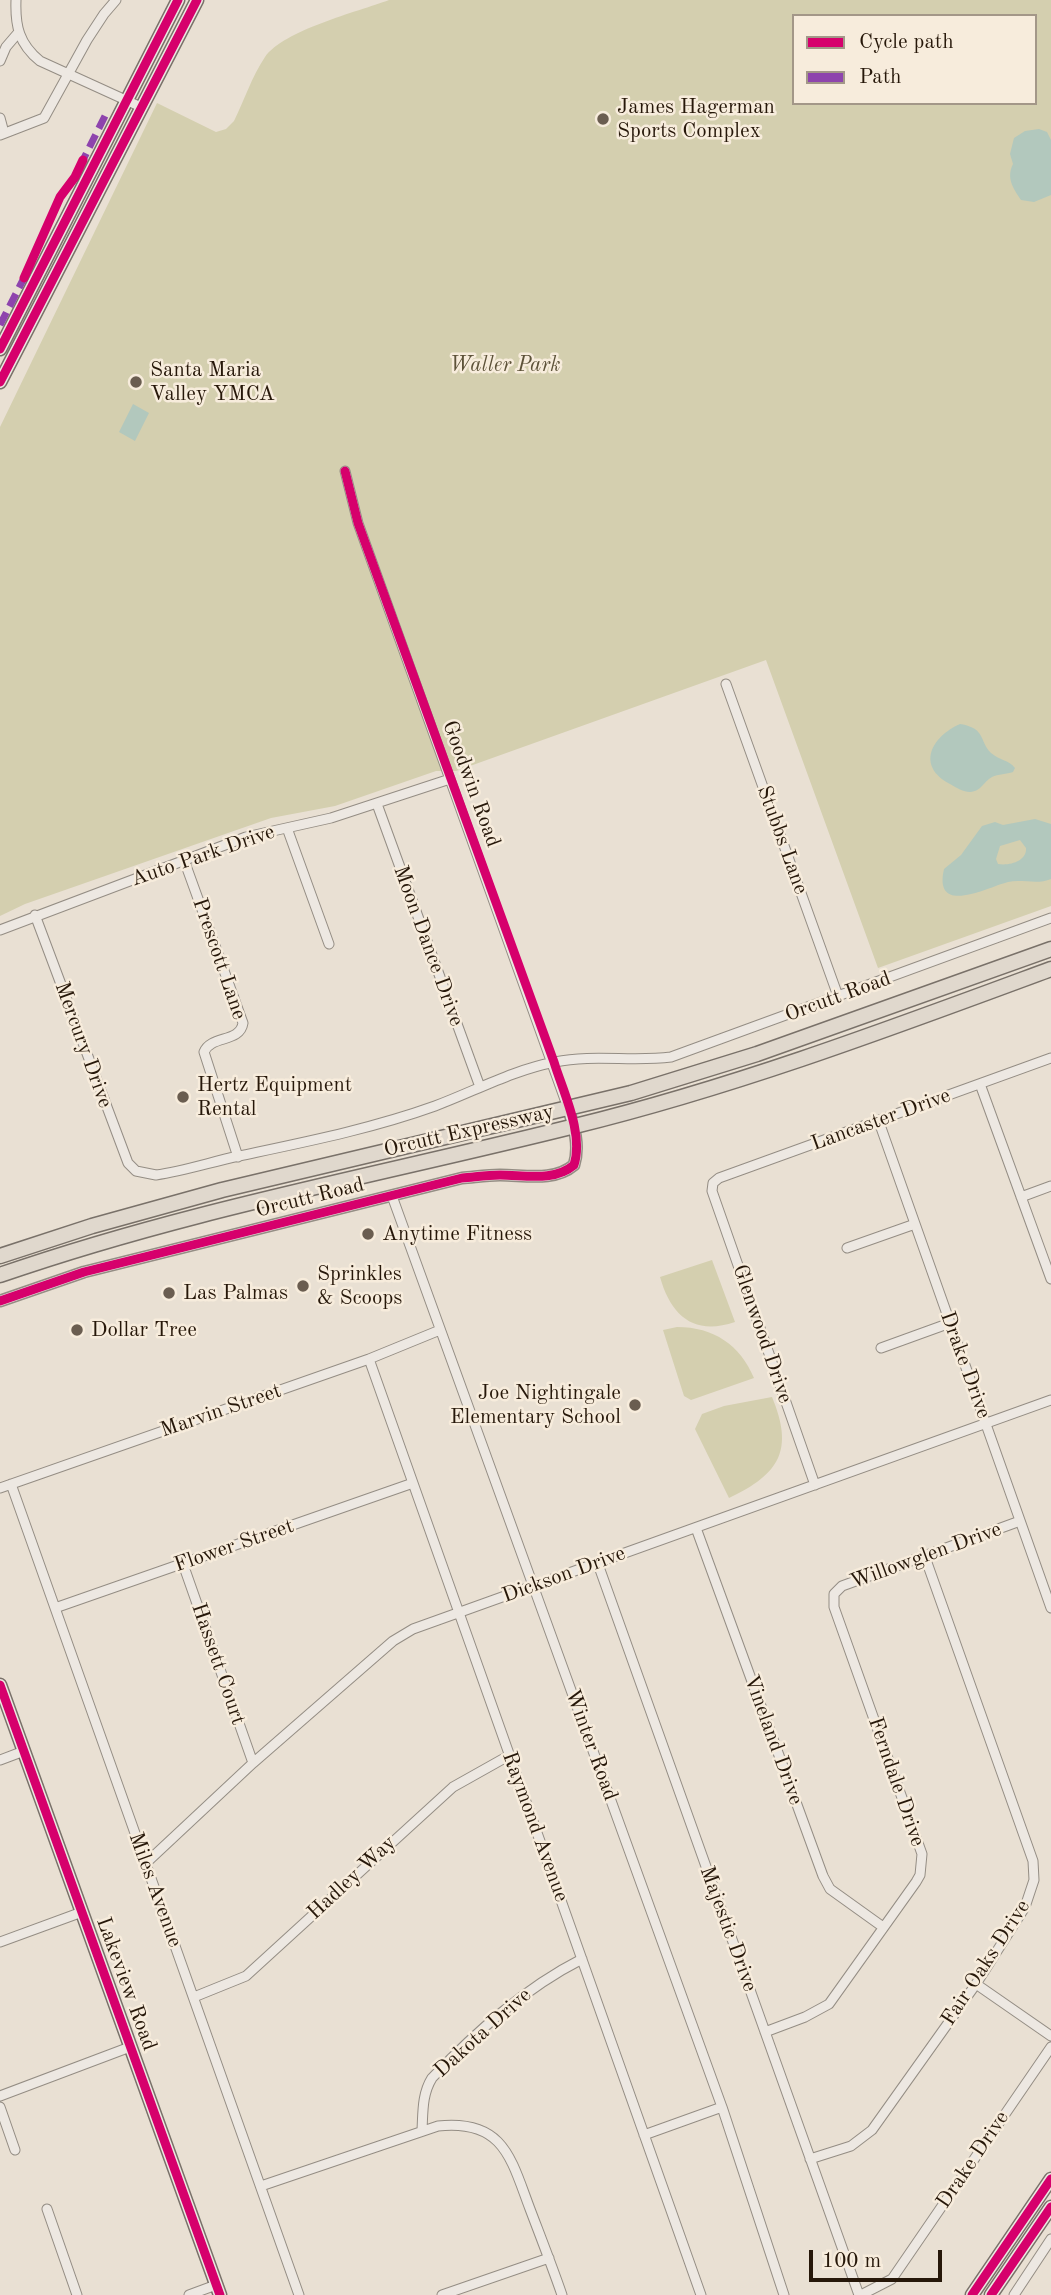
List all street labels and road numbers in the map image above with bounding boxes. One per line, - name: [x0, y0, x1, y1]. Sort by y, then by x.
- street label: Goodwin Road: [436, 717, 506, 851]
- street label: Stubbs Lane: [751, 782, 813, 898]
- street label: Auto Park Drive: [128, 820, 278, 892]
- street label: Moon Dance Drive: [387, 862, 469, 1030]
- street label: Prescott Lane: [186, 895, 252, 1023]
- street label: Orcutt Road: [782, 966, 894, 1028]
- street label: Mercury Drive: [49, 979, 117, 1111]
- street label: Lancaster Drive: [808, 1083, 954, 1157]
- street label: Orcutt Expressway: [381, 1099, 557, 1163]
- street label: Orcutt Road: [253, 1172, 367, 1224]
- street label: Glenwood Drive: [726, 1261, 798, 1407]
- street label: Drake Drive: [934, 1308, 996, 1422]
- street label: Marvin Street: [157, 1379, 285, 1443]
- street label: Flower Street: [171, 1514, 297, 1578]
- street label: Willowglen Drive: [847, 1517, 1005, 1595]
- street label: Dickson Drive: [499, 1541, 629, 1609]
- street label: Hassett Court: [185, 1600, 251, 1728]
- street label: Vineland Drive: [738, 1671, 808, 1809]
- street label: Winter Road: [559, 1686, 623, 1804]
- street label: Ferndale Drive: [862, 1714, 930, 1850]
- street label: Raymond Avenue: [496, 1748, 574, 1906]
- street label: Miles Avenue: [123, 1829, 187, 1951]
- street label: Hadley Way: [302, 1831, 402, 1925]
- street label: Majestic Drive: [694, 1863, 762, 1995]
- street label: Fair Oaks Drive: [936, 1895, 1036, 2031]
- street label: Lakeview Road: [90, 1914, 162, 2054]
- street label: Dakota Drive: [429, 1983, 537, 2083]
- street label: Drake Drive: [931, 2106, 1015, 2214]

